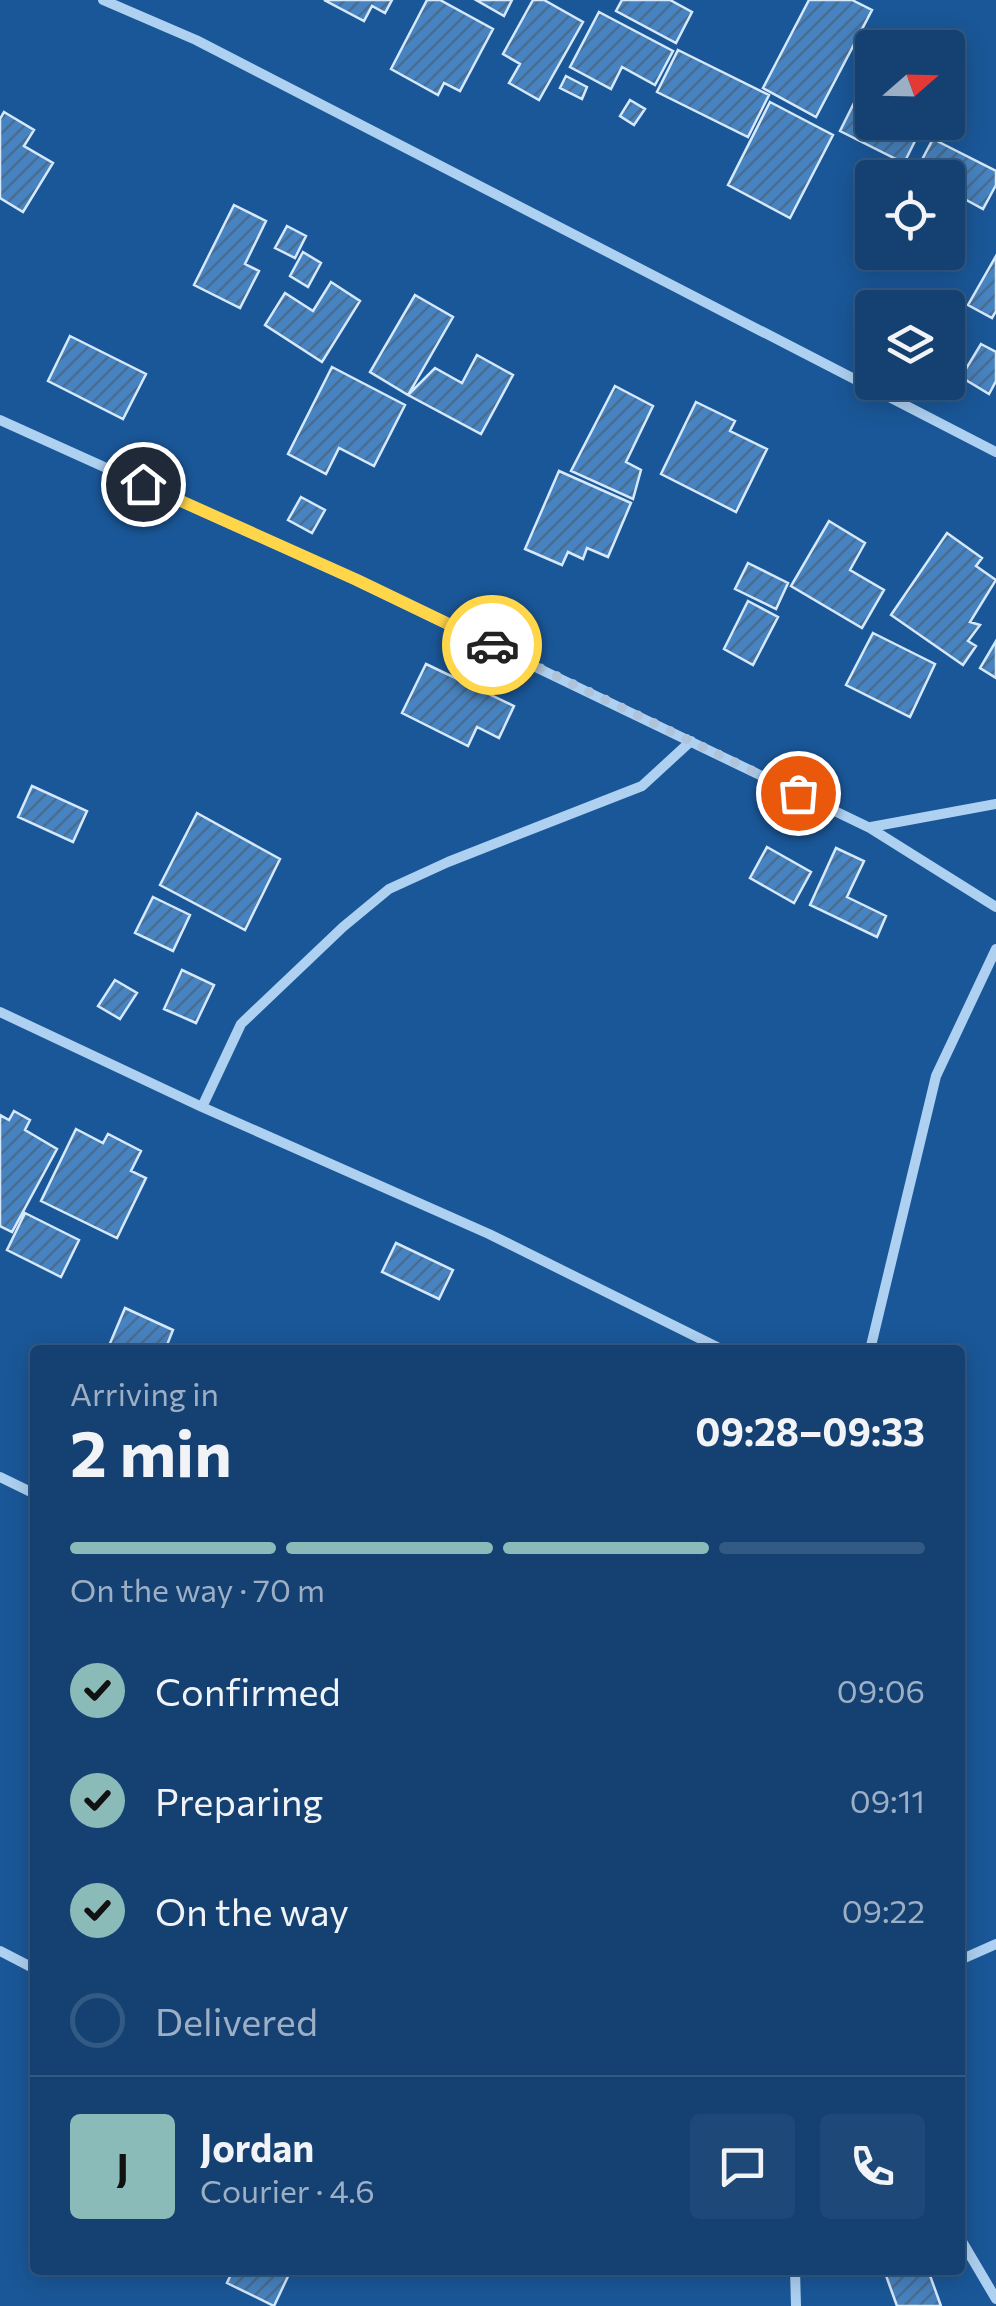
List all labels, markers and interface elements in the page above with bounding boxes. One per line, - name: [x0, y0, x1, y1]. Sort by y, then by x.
- north arrow: [855, 30, 965, 140]
- map controls: [855, 30, 965, 400]
- button: locate: [855, 160, 965, 270]
- button: layers: [855, 290, 965, 400]
- pin: [101, 442, 186, 527]
- icon: home: [116, 457, 171, 512]
- courier: [442, 595, 542, 695]
- icon: car: [465, 618, 520, 673]
- pin: [756, 751, 841, 836]
- icon: bag: [771, 766, 826, 821]
- text: Arriving in: [70, 1373, 219, 1413]
- text: 09:28–09:33: [695, 1407, 925, 1454]
- text: 2 min: [70, 1411, 232, 1490]
- text: On the way · 70 m: [70, 1569, 325, 1609]
- icon: check: [70, 1663, 125, 1718]
- text: Confirmed: [155, 1667, 341, 1714]
- text: 09:06: [837, 1670, 925, 1710]
- icon: check: [70, 1773, 125, 1828]
- text: Preparing: [155, 1777, 323, 1824]
- text: 09:11: [850, 1780, 925, 1820]
- icon: check: [70, 1883, 125, 1938]
- text: On the way: [155, 1887, 349, 1934]
- text: 09:22: [842, 1890, 925, 1930]
- text: Delivered: [155, 1997, 318, 2044]
- button: chat: [690, 2114, 795, 2219]
- button: phone: [820, 2114, 925, 2219]
- text: Jordan: [200, 2123, 314, 2170]
- text: J: [116, 2143, 129, 2190]
- text: Courier · 4.6: [200, 2170, 375, 2210]

